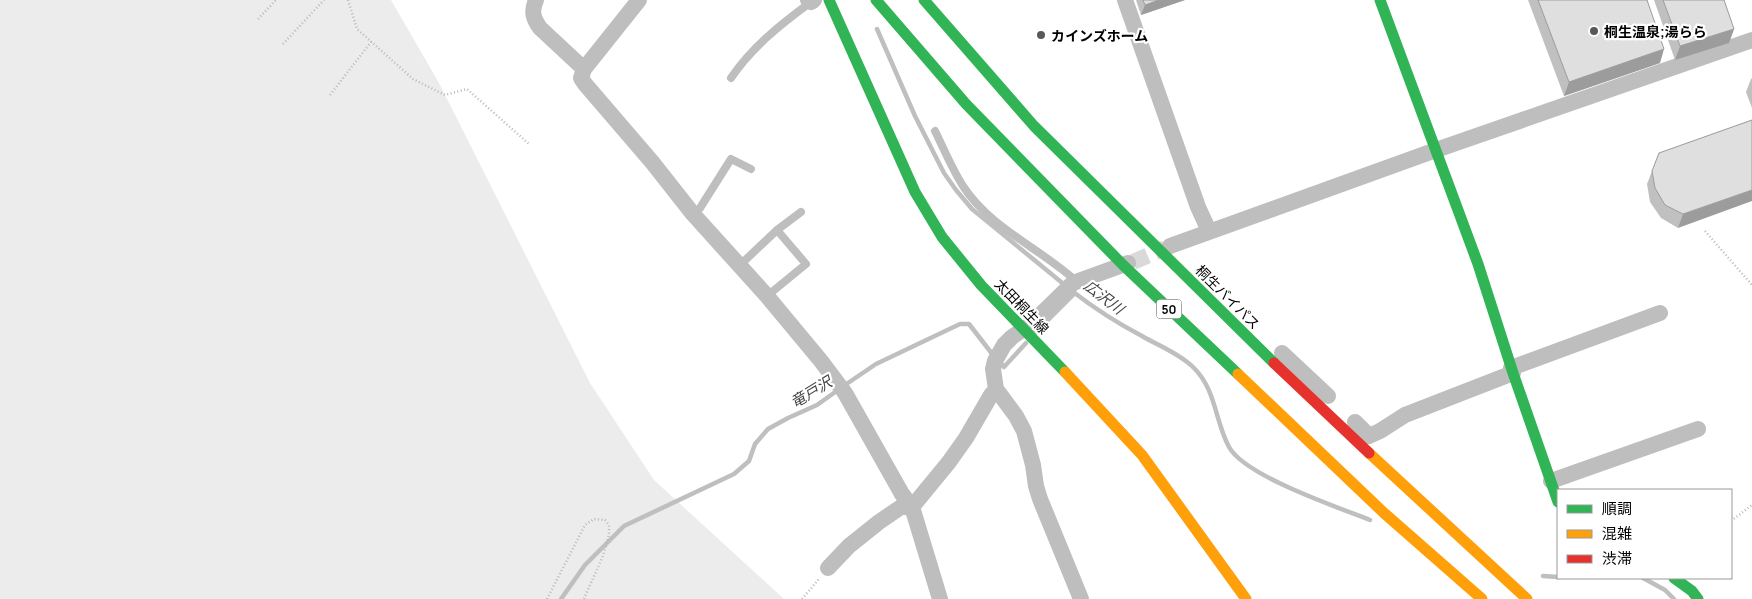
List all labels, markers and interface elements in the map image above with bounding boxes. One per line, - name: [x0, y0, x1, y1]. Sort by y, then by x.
- place label: 桐生温泉;湯らら: [1604, 22, 1707, 41]
- marker: 桐生温泉;湯らら: [1588, 25, 1600, 37]
- place label: カインズホーム: [1051, 26, 1148, 45]
- marker: カインズホーム: [1035, 29, 1047, 41]
- street label: 桐生バイパス: [1192, 261, 1264, 333]
- street label: 太田桐生線: [991, 274, 1053, 338]
- water label: 広沢川: [1080, 275, 1130, 320]
- road number: 50: [1156, 300, 1182, 318]
- water label: 竜戸沢: [786, 370, 837, 413]
- legend: [1557, 489, 1732, 579]
- text: 順調: [1602, 498, 1632, 519]
- text: 混雑: [1602, 523, 1632, 544]
- text: 渋滞: [1602, 548, 1632, 569]

